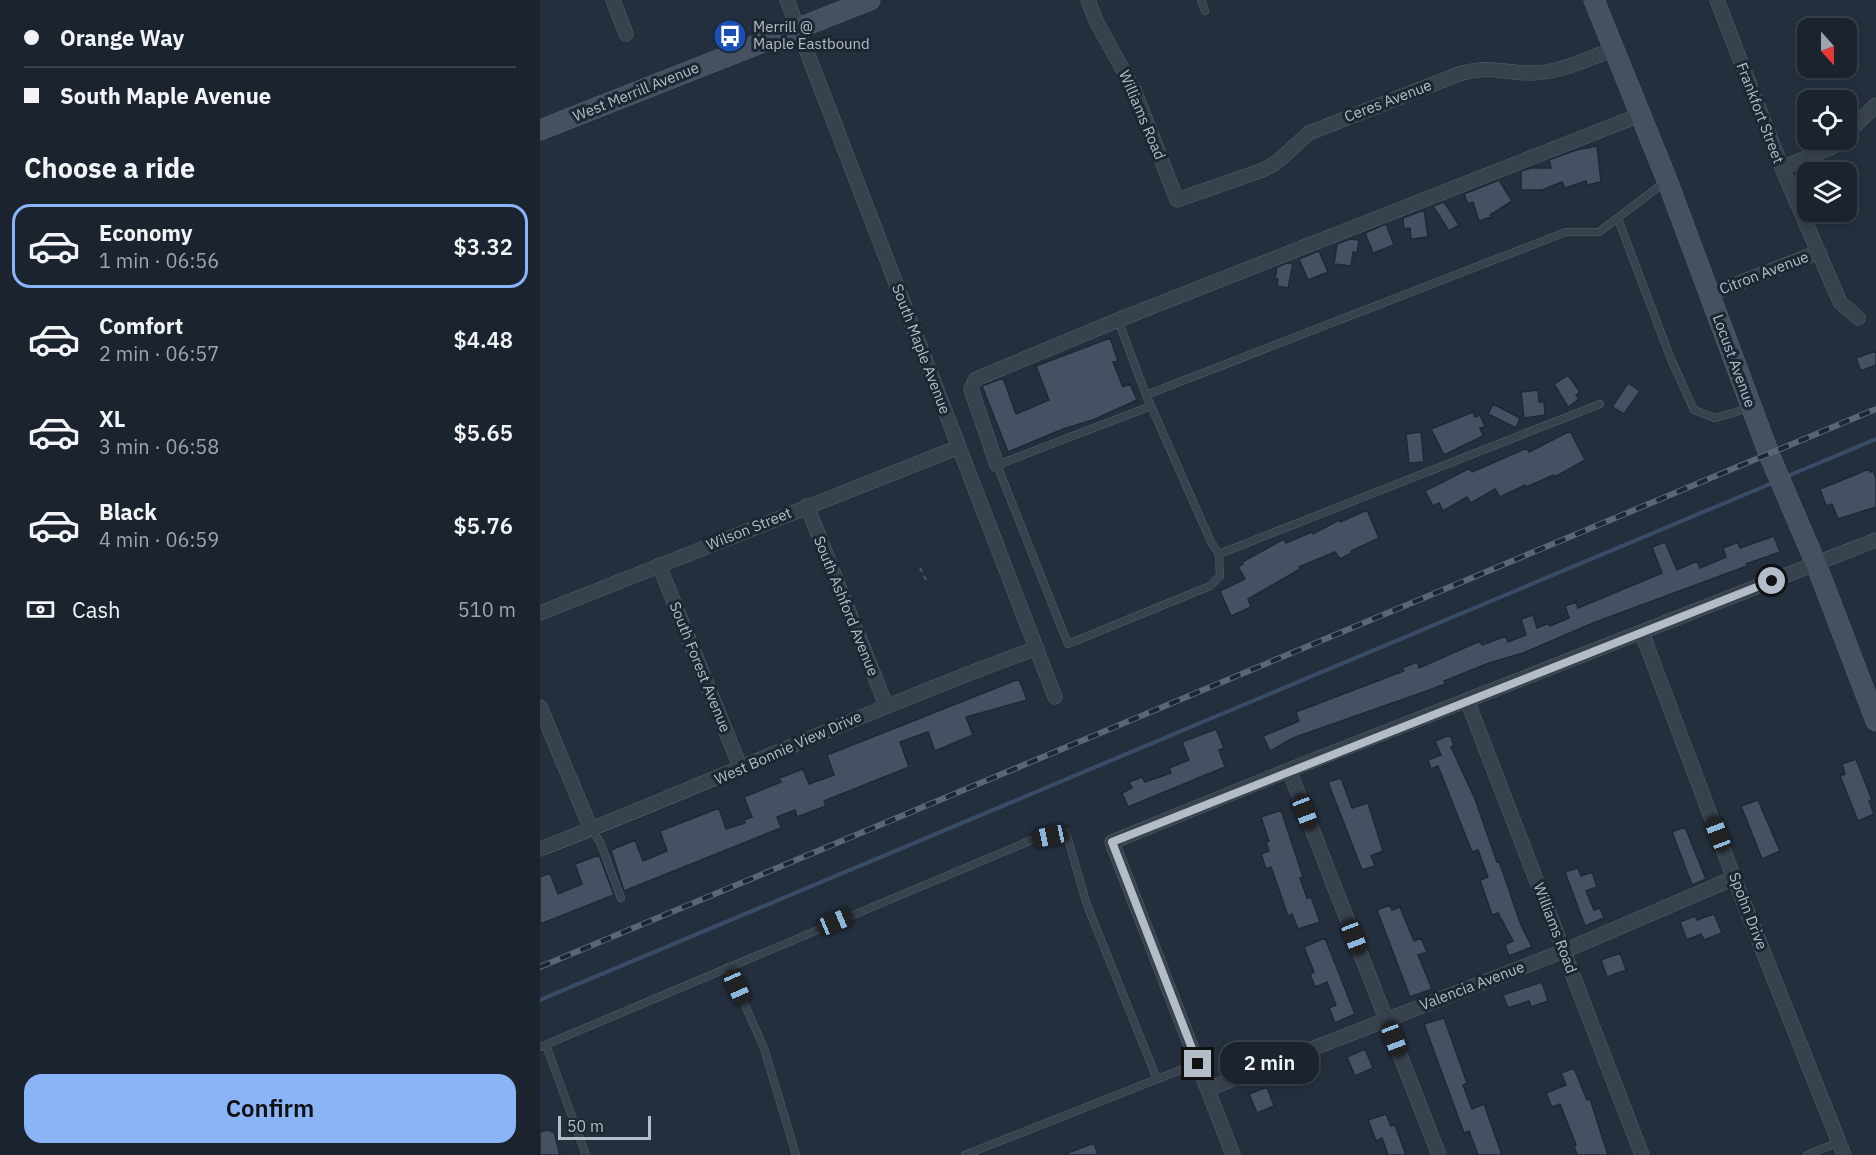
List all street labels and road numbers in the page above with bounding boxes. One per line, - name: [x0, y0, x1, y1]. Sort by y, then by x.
- street label: West Merrill Avenue: [570, 58, 702, 125]
- street label: Frankfort Street: [1732, 60, 1788, 166]
- street label: Williams Road: [1115, 67, 1170, 162]
- street label: Ceres Avenue: [1341, 75, 1434, 126]
- street label: Citron Avenue: [1716, 247, 1811, 298]
- street label: South Maple Avenue: [888, 281, 955, 417]
- street label: Locust Avenue: [1709, 312, 1760, 410]
- street label: Wilson Street: [703, 503, 794, 554]
- street label: South Ashford Avenue: [810, 533, 883, 679]
- street label: South Forest Avenue: [666, 599, 735, 735]
- street label: West Bonnie View Drive: [711, 707, 864, 789]
- street label: Spohn Drive: [1725, 870, 1772, 952]
- street label: Williams Road: [1530, 880, 1581, 976]
- street label: Valencia Avenue: [1417, 957, 1527, 1014]

